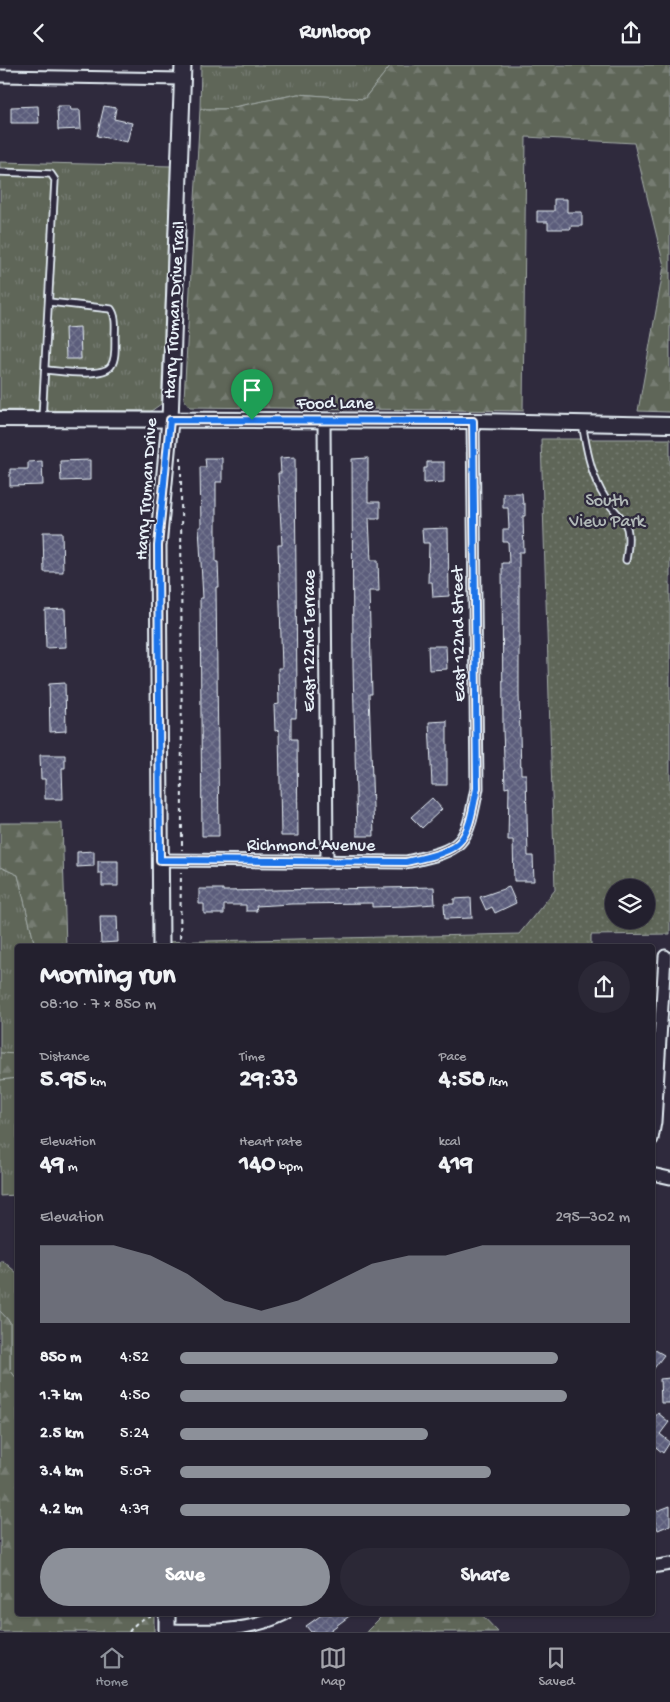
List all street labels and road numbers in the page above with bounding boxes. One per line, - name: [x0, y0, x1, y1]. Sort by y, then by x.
- street label: Harry Truman Drive Trail: [160, 221, 191, 400]
- street label: Food Lane: [295, 394, 374, 415]
- street label: Harry Truman Drive: [132, 417, 163, 561]
- street label: East 122nd Street: [448, 564, 471, 702]
- street label: East 122nd Terrace: [300, 569, 321, 712]
- street label: Richmond Avenue: [247, 836, 376, 857]

